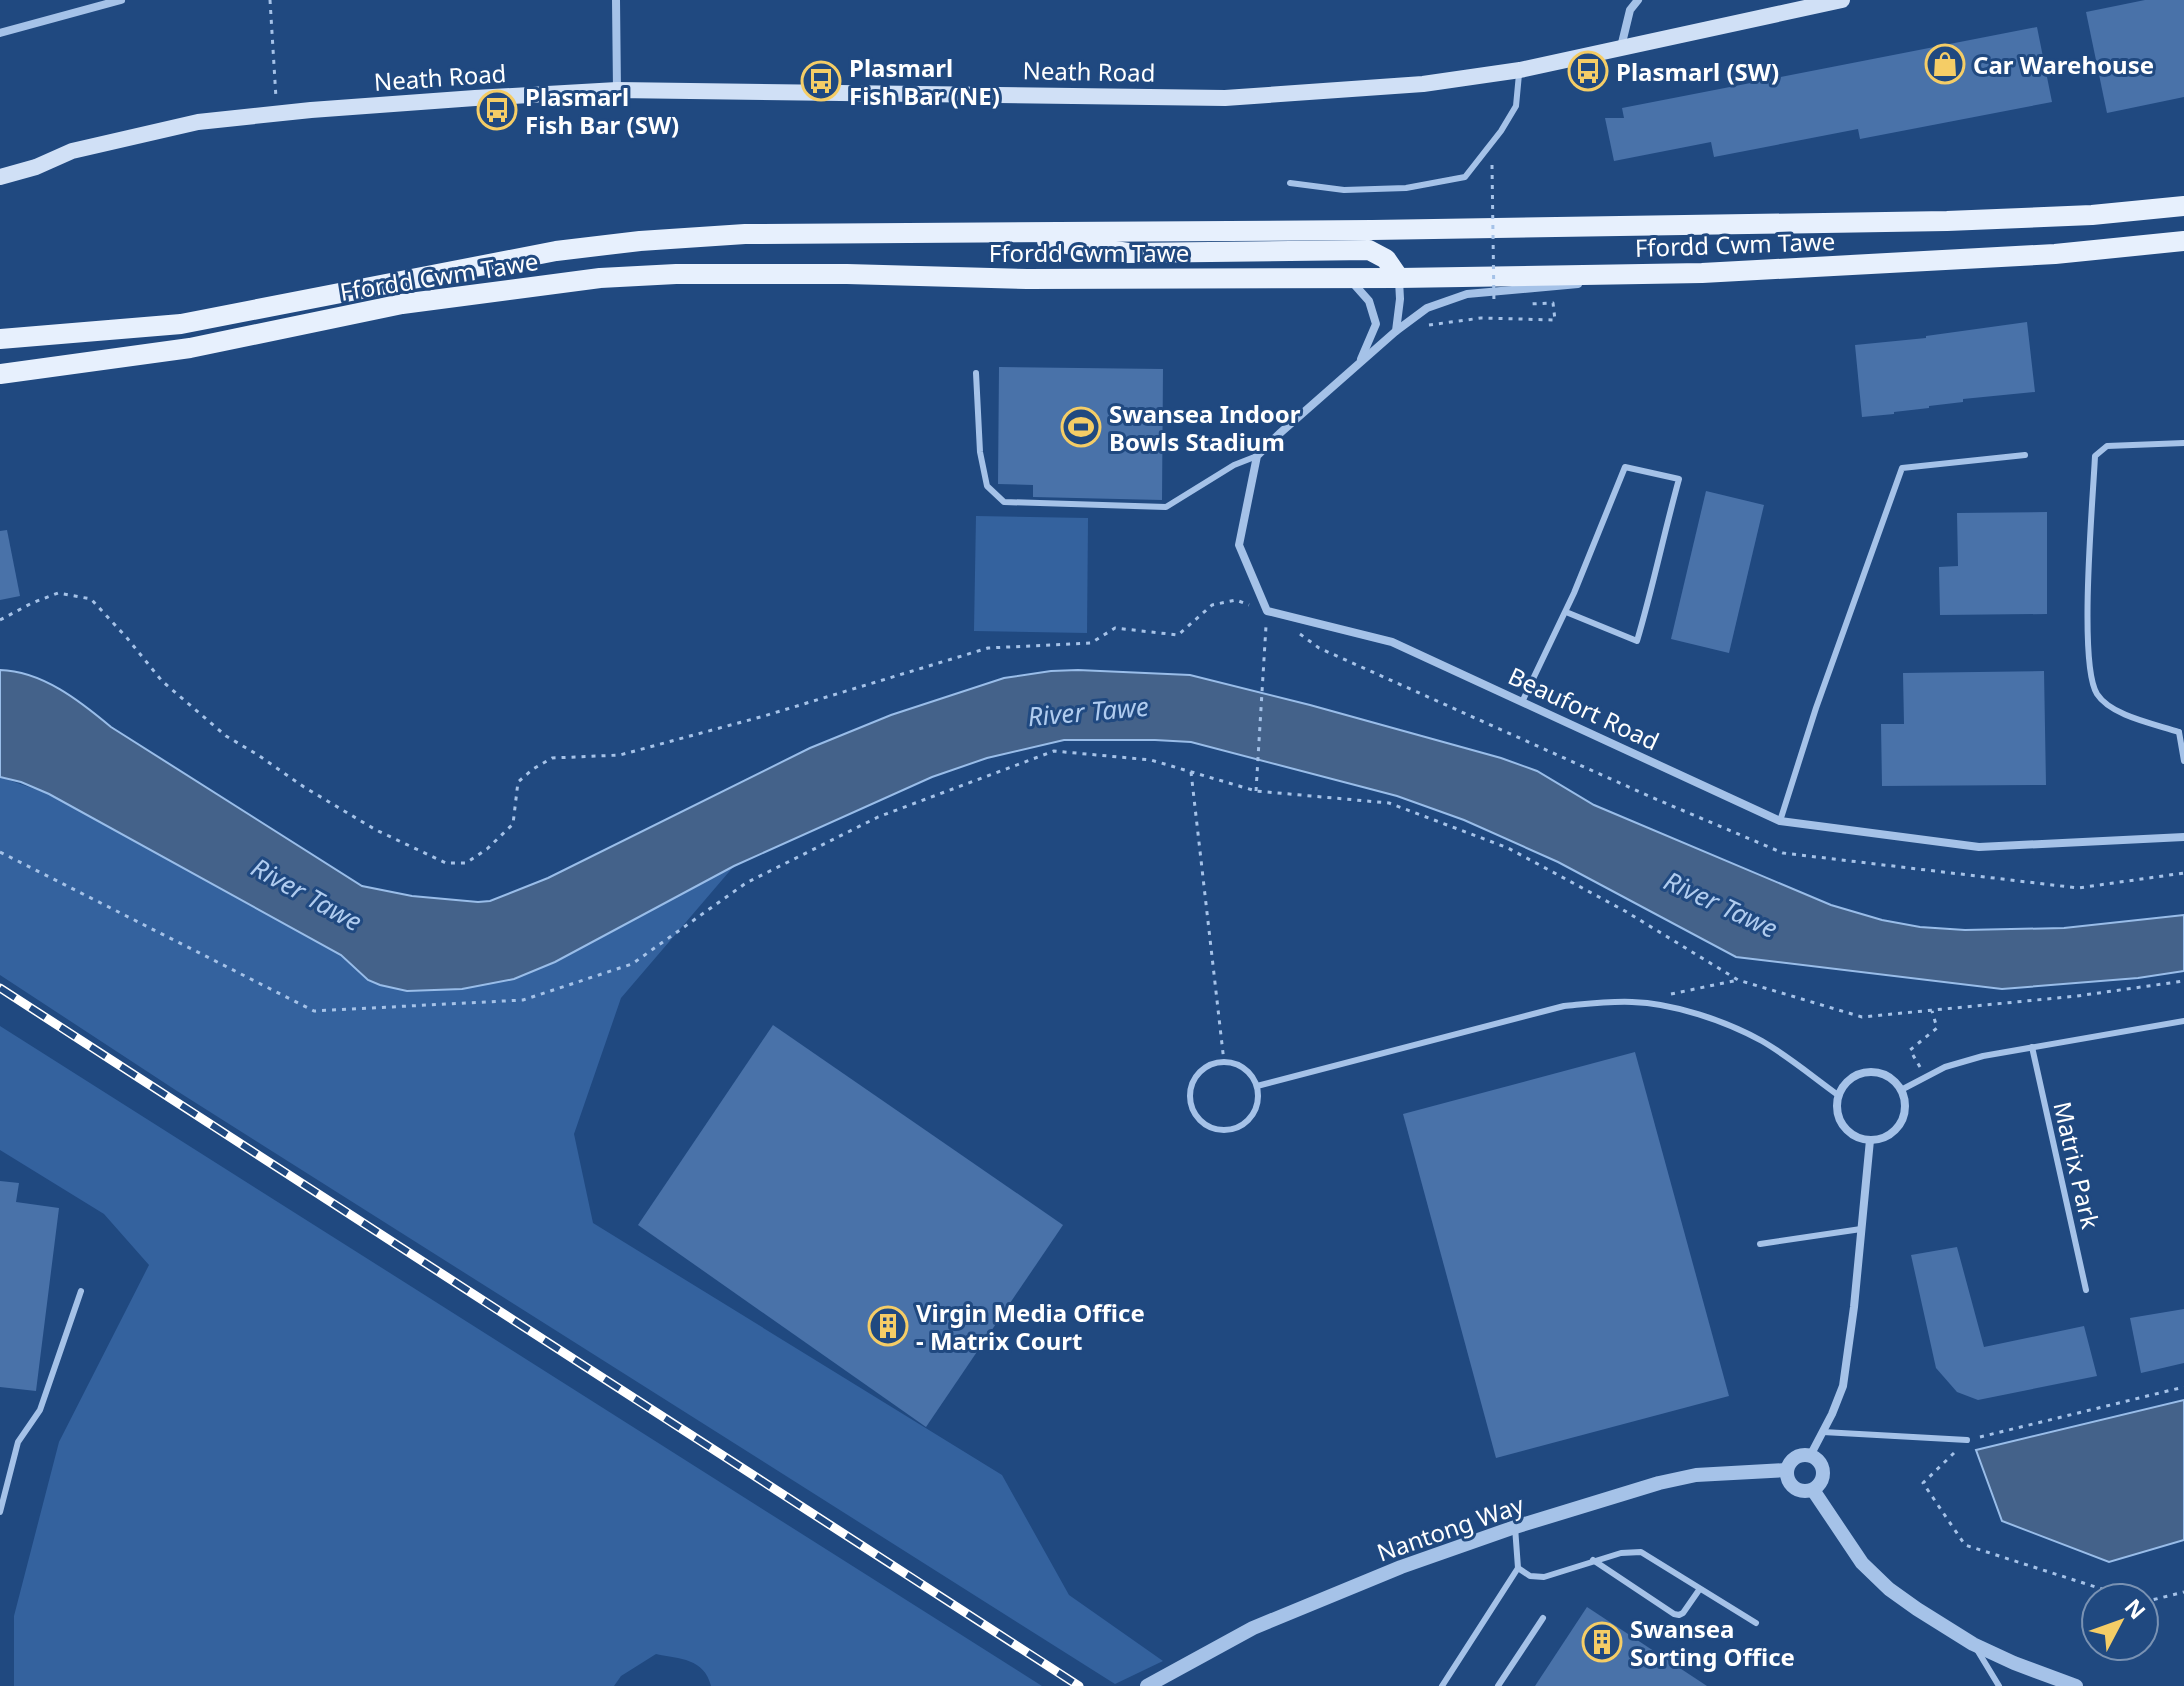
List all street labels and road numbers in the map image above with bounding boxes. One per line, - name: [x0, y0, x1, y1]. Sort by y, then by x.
- street label: Neath Road: [1022, 53, 1156, 89]
- street label: Neath Road: [373, 56, 507, 98]
- street label: Ffordd Cwm Tawe: [1634, 224, 1836, 264]
- street label: Ffordd Cwm Tawe: [989, 236, 1189, 269]
- street label: Ffordd Cwm Tawe: [337, 244, 541, 308]
- street label: Beaufort Road: [1503, 659, 1665, 757]
- street label: Matrix Park: [2046, 1098, 2108, 1232]
- street label: Nantong Way: [1372, 1487, 1528, 1569]

